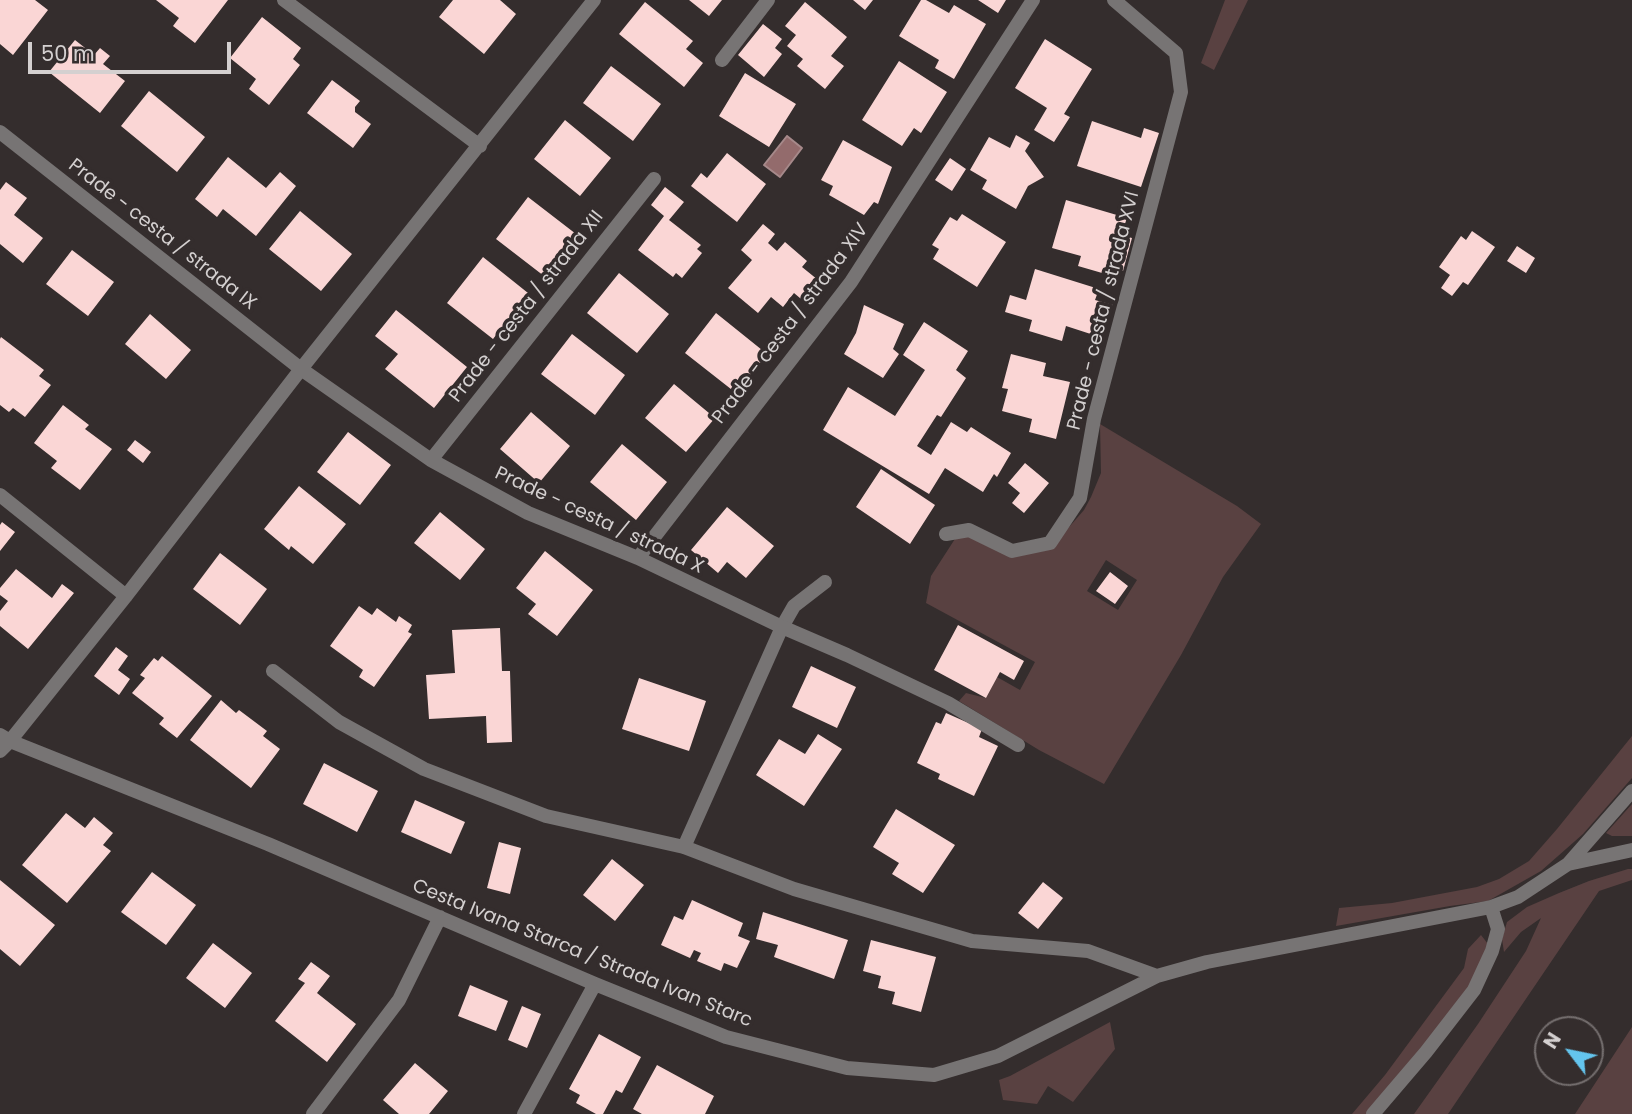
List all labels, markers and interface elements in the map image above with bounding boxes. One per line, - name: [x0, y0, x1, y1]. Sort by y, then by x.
- scale bar: [32, 28, 234, 72]
- text: 50 m: [41, 39, 95, 68]
- street label: Prade - cesta / strada IX: [63, 154, 261, 316]
- street label: Prade - cesta / strada XVI: [1063, 189, 1145, 433]
- street label: Prade - cesta / strada XII: [445, 207, 609, 407]
- street label: Prade - cesta / strada XIV: [708, 219, 874, 429]
- street label: Prade - cesta / strada X: [491, 463, 707, 579]
- street label: Cesta Ivana Starca / Strada Ivan Starc: [409, 875, 755, 1033]
- north arrow: [1534, 1016, 1604, 1086]
- text: N: [1537, 1027, 1568, 1054]

